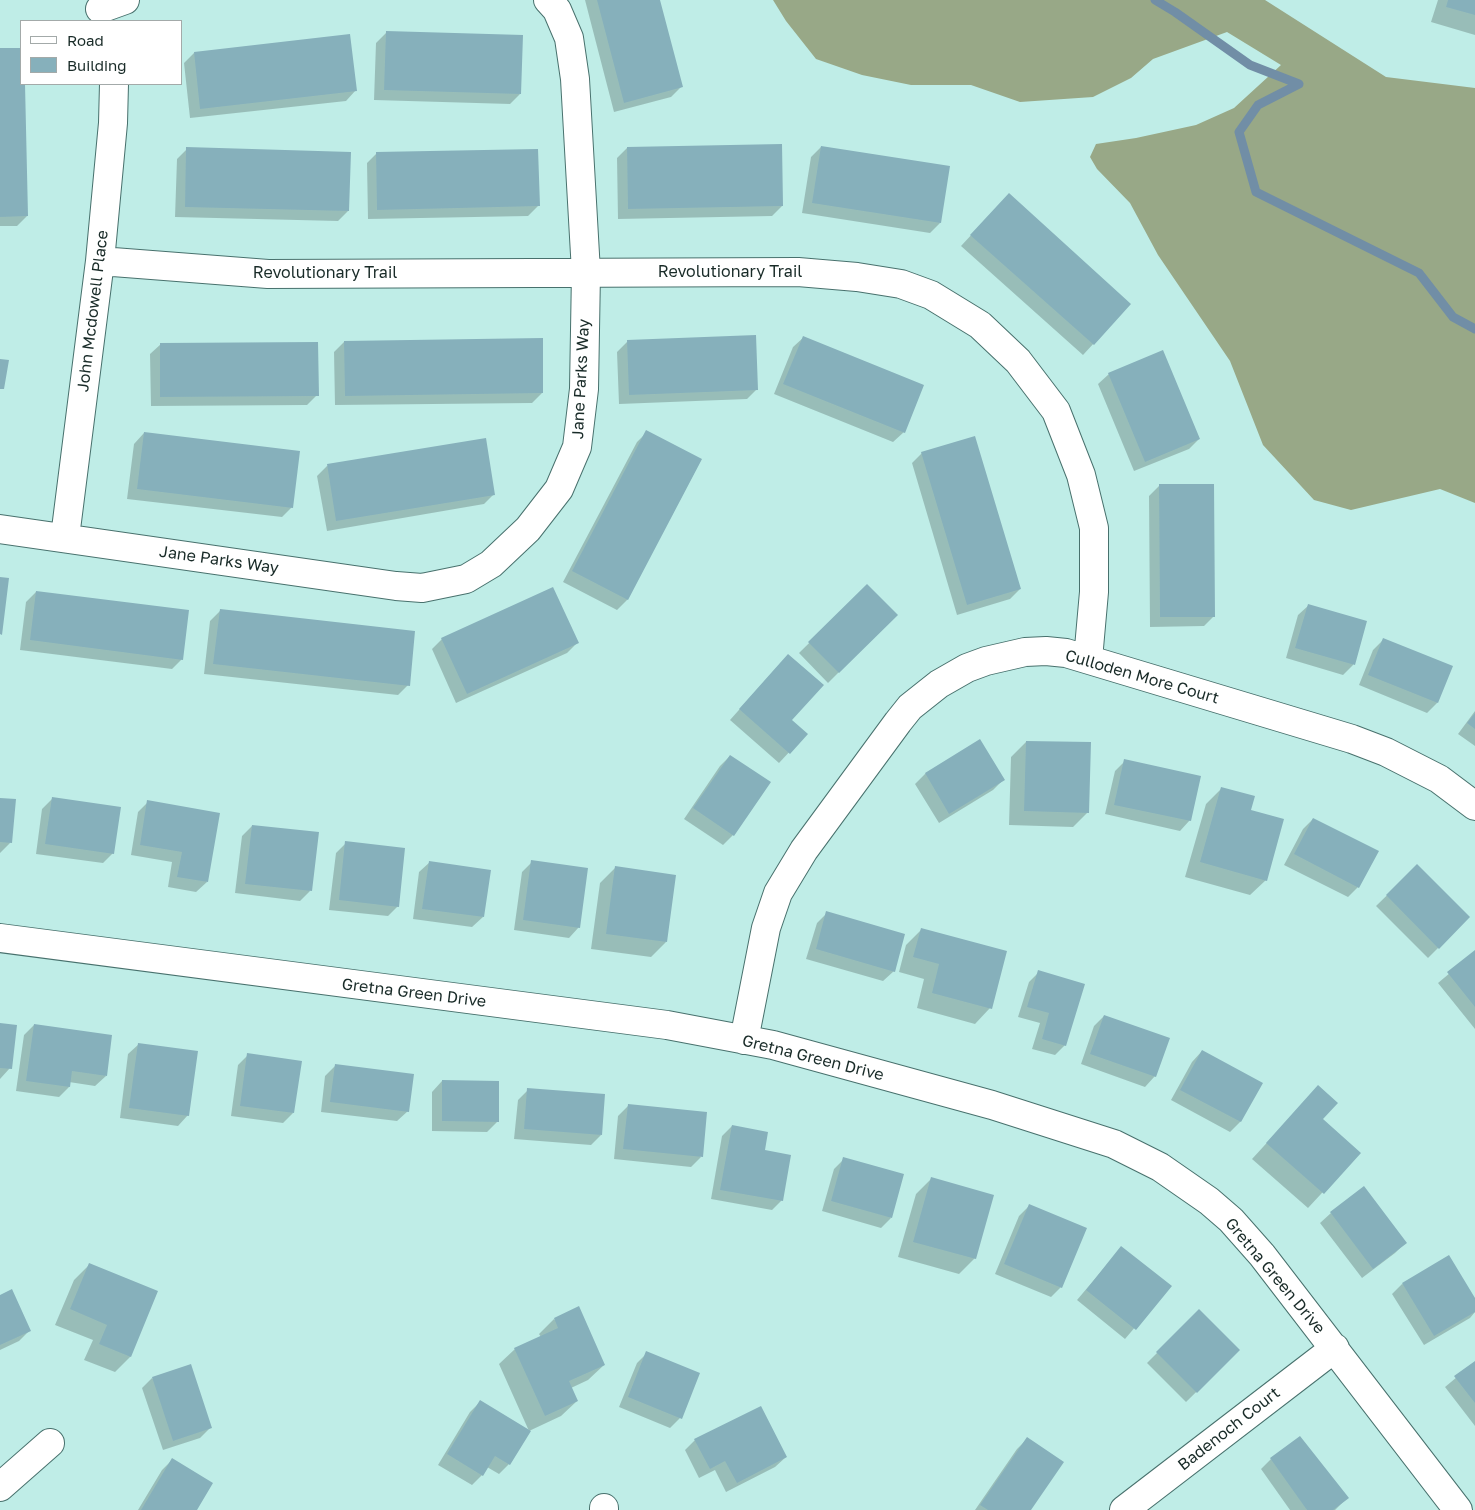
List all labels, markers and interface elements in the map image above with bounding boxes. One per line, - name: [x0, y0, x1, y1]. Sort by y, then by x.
- legend: [20, 20, 182, 85]
- text: Road: [67, 31, 104, 49]
- text: Building: [67, 56, 127, 74]
- street label: John Mcdowell Place: [74, 229, 112, 393]
- street label: Revolutionary Trail: [658, 262, 802, 282]
- street label: Revolutionary Trail: [253, 263, 397, 283]
- street label: Jane Parks Way: [568, 318, 594, 440]
- street label: Jane Parks Way: [158, 542, 280, 578]
- street label: Culloden More Court: [1063, 646, 1221, 708]
- street label: Gretna Green Drive: [341, 975, 487, 1011]
- street label: Gretna Green Drive: [740, 1031, 886, 1085]
- street label: Gretna Green Drive: [1221, 1214, 1329, 1338]
- street label: Badenoch Court: [1174, 1383, 1284, 1475]

